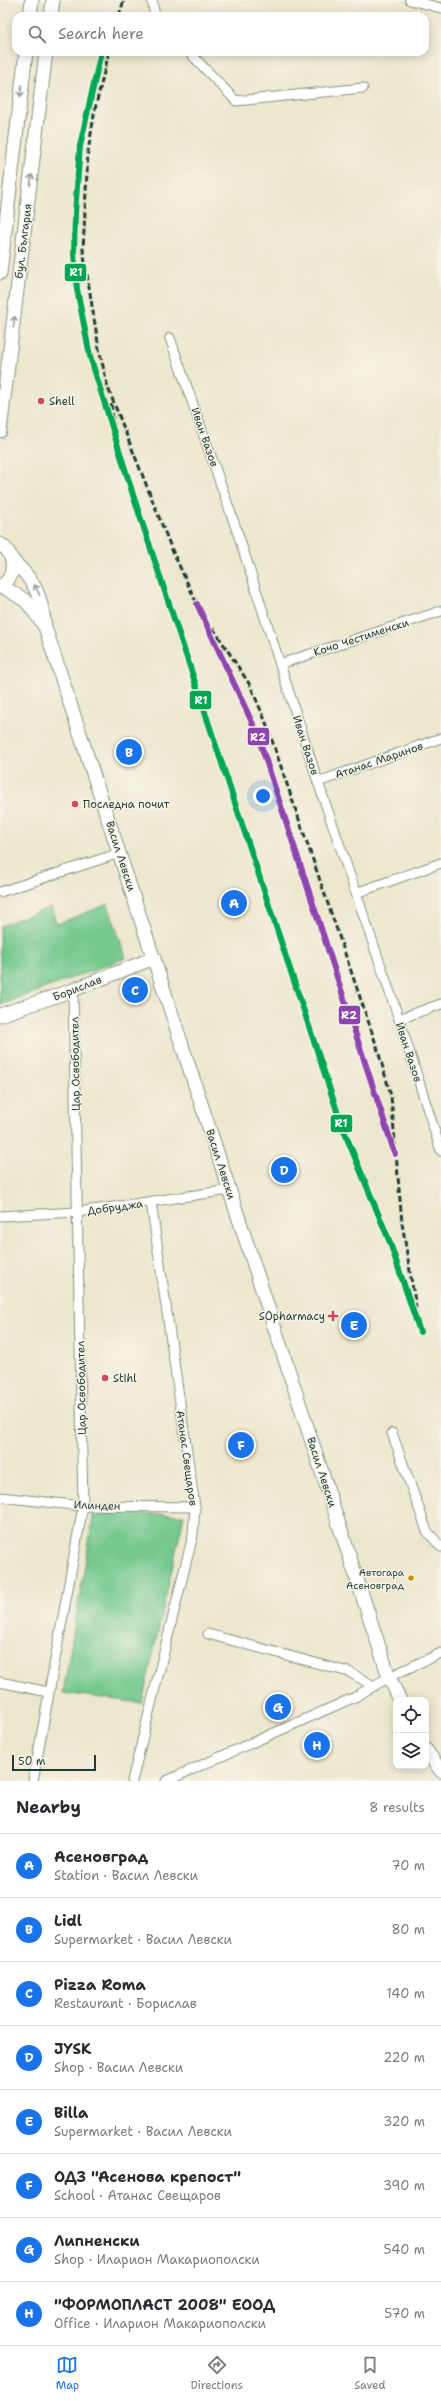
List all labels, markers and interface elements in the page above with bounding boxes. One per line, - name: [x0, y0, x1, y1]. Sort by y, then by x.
- search box: [12, 12, 429, 56]
- icon: search: [26, 23, 48, 45]
- text: Search here: [58, 24, 144, 44]
- one-way arrow: [18, 84, 25, 97]
- one-way arrow: [27, 173, 35, 186]
- street label: бул. България: [11, 203, 36, 279]
- line badge: R1: [64, 263, 87, 282]
- text: R1: [70, 265, 82, 280]
- one-way arrow: [10, 316, 18, 329]
- place label: Shell: [49, 394, 75, 409]
- marker: Shell: [36, 396, 46, 406]
- street label: Иван Вазов: [187, 405, 222, 469]
- one-way arrow: [33, 584, 40, 596]
- street label: Кочо Честименски: [311, 615, 411, 660]
- line badge: R1: [189, 690, 212, 710]
- text: R1: [195, 693, 207, 708]
- street label: Иван Вазов: [289, 713, 322, 777]
- line badge: R2: [247, 727, 270, 746]
- text: R2: [250, 730, 266, 745]
- pin: B: [116, 737, 142, 767]
- street label: Атанас Маринов: [333, 738, 425, 783]
- your location: [253, 786, 273, 806]
- place label: Последна почит: [83, 797, 170, 812]
- marker: Последна почит: [70, 799, 80, 809]
- street label: Васил Левски: [102, 819, 139, 893]
- pin: A: [221, 888, 247, 918]
- street label: Борислав: [51, 972, 104, 1005]
- pin: C: [122, 975, 148, 1005]
- line badge: R2: [338, 1005, 361, 1025]
- text: R2: [341, 1008, 357, 1023]
- street label: Цар Освободител: [67, 1017, 84, 1111]
- street label: Иван Вазов: [392, 1020, 425, 1084]
- line badge: R1: [330, 1114, 353, 1133]
- text: R1: [335, 1116, 347, 1131]
- street label: Васил Левски: [202, 1127, 239, 1201]
- pin: D: [271, 1155, 297, 1185]
- street label: Добруджа: [86, 1196, 144, 1219]
- place label: SOpharmacy: [259, 1309, 325, 1324]
- pin: E: [341, 1310, 367, 1340]
- marker: SOpharmacy: [328, 1311, 338, 1321]
- street label: Цар Освободител: [73, 1341, 90, 1435]
- place label: Stihl: [113, 1371, 137, 1386]
- marker: Stihl: [100, 1373, 110, 1383]
- street label: Атанас Свещаров: [172, 1409, 201, 1507]
- pin: F: [228, 1430, 254, 1460]
- street label: Васил Левски: [303, 1435, 340, 1509]
- street label: Илинден: [73, 1497, 121, 1514]
- place label: Автогара Асеновград: [346, 1566, 405, 1592]
- marker: Автогара Асеновград: [406, 1573, 416, 1583]
- pin: G: [265, 1692, 291, 1722]
- map controls: [393, 1697, 429, 1769]
- button: locate: [393, 1697, 429, 1733]
- pin: H: [304, 1730, 330, 1760]
- button: layers: [393, 1733, 429, 1769]
- scale bar: [12, 1753, 96, 1772]
- text: 50 m: [18, 1754, 46, 1769]
- text: Nearby: [16, 1796, 81, 1818]
- text: 8 results: [369, 1799, 425, 1816]
- text: Асеновград: [54, 1847, 148, 1867]
- text: A: [24, 1857, 34, 1874]
- text: 70 m: [391, 1857, 425, 1874]
- text: Station · Васил Левски: [54, 1867, 198, 1884]
- text: Lidl: [54, 1911, 82, 1931]
- text: B: [25, 1921, 33, 1938]
- text: 80 m: [391, 1921, 425, 1938]
- text: Supermarket · Васил Левски: [54, 1931, 232, 1948]
- text: Pizza Roma: [54, 1975, 146, 1995]
- text: C: [25, 1985, 33, 2002]
- text: 140 m: [386, 1985, 425, 2002]
- text: Restaurant · Борислав: [54, 1995, 197, 2012]
- text: JYSK: [54, 2039, 91, 2059]
- text: D: [24, 2049, 34, 2066]
- text: 220 m: [383, 2049, 425, 2066]
- text: Shop · Васил Левски: [54, 2059, 183, 2076]
- text: Billa: [54, 2103, 88, 2123]
- text: E: [25, 2113, 33, 2130]
- text: 320 m: [383, 2113, 425, 2130]
- text: Supermarket · Васил Левски: [54, 2123, 232, 2140]
- text: ОДЗ "Асенова крепост": [54, 2167, 241, 2187]
- text: F: [25, 2177, 33, 2194]
- text: 390 m: [383, 2177, 425, 2194]
- text: School · Атанас Свещаров: [54, 2187, 221, 2204]
- text: Липненски: [54, 2231, 140, 2251]
- text: G: [24, 2241, 34, 2258]
- text: 540 m: [384, 2241, 425, 2258]
- text: Shop · Иларион Макариополски: [54, 2251, 260, 2268]
- text: "ФОРМОПЛАСТ 2008" ЕООД: [54, 2295, 275, 2315]
- text: H: [24, 2305, 34, 2322]
- text: 570 m: [384, 2305, 425, 2322]
- text: Office · Иларион Макариополски: [54, 2315, 266, 2332]
- tab: Map: [56, 2354, 79, 2393]
- tab: Directions: [190, 2354, 243, 2393]
- tab: Saved: [354, 2354, 385, 2393]

